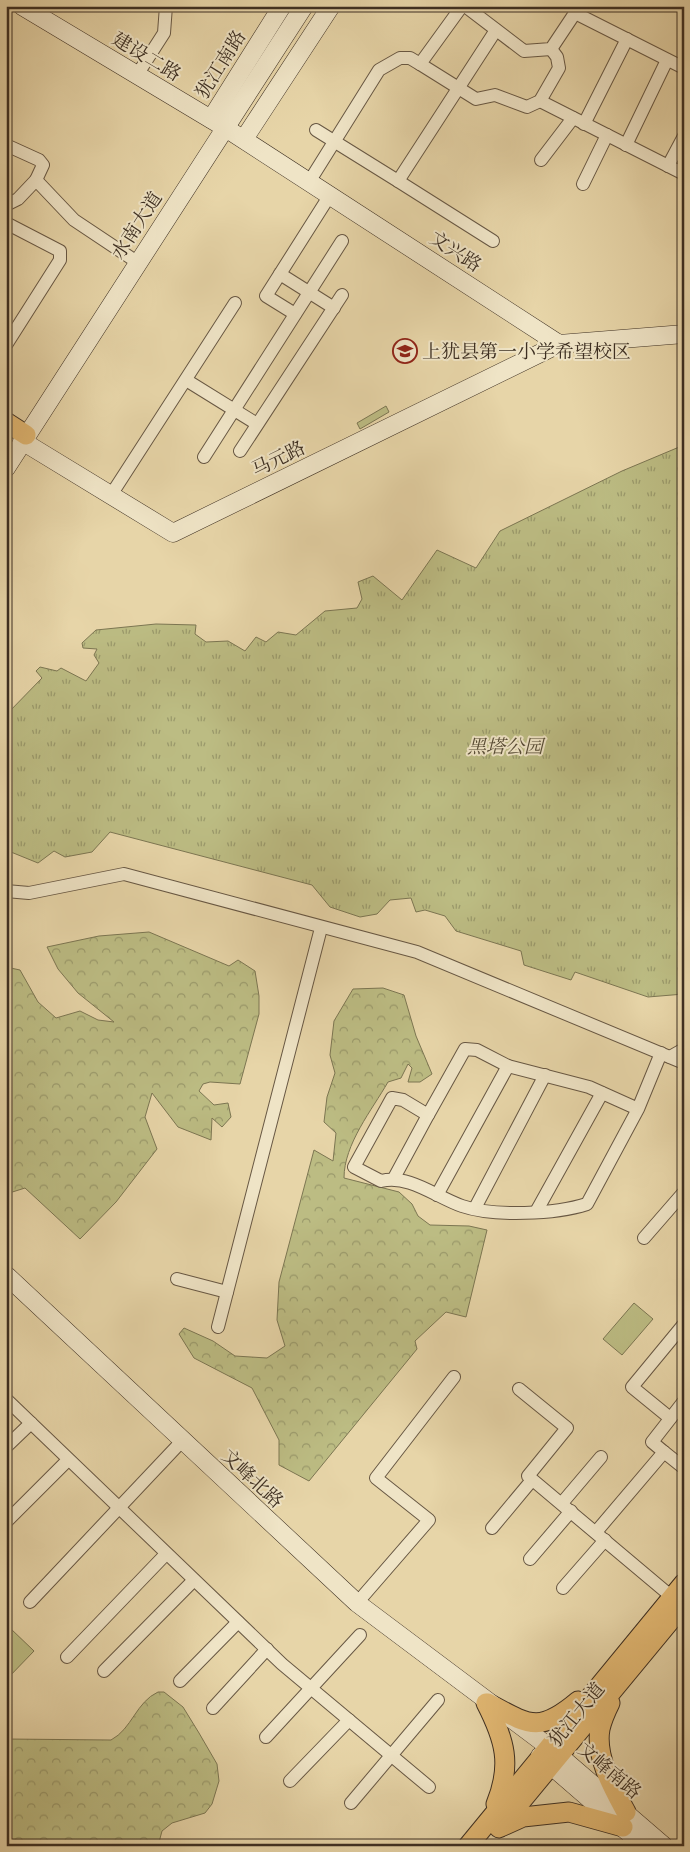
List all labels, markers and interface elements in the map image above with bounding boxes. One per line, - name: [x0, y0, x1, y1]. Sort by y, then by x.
- street label: 犹江南路: [191, 26, 253, 104]
- street label: 建设二路: [107, 27, 185, 88]
- street label: 水南大道: [106, 187, 169, 265]
- street label: 文兴路: [424, 226, 486, 279]
- school or university icon: 上犹县第一小学希望校区: [392, 338, 418, 364]
- place label: 上犹县第一小学希望校区: [422, 340, 631, 366]
- street label: 马元路: [248, 436, 310, 484]
- park label: 黑塔公园: [467, 735, 546, 761]
- street label: 文峰北路: [215, 1444, 288, 1515]
- street label: 犹江大道: [544, 1678, 612, 1753]
- street label: 文峰南路: [571, 1737, 646, 1806]

